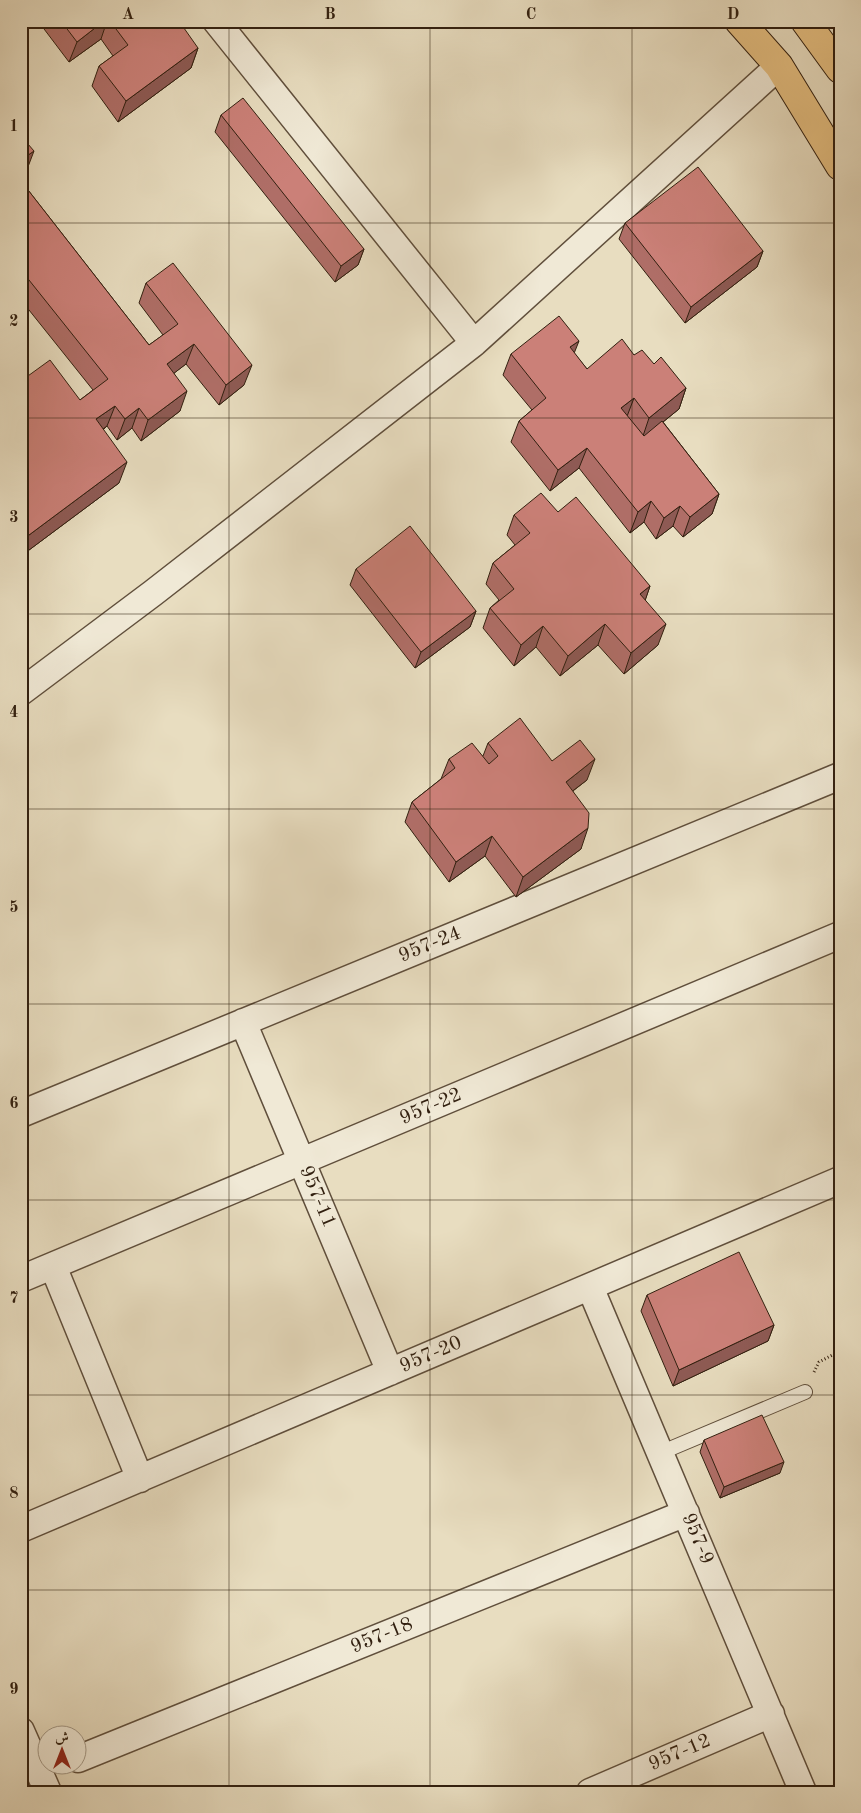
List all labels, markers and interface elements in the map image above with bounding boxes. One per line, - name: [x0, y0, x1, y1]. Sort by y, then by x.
- text: A: [122, 7, 134, 23]
- text: B: [324, 7, 336, 23]
- text: C: [526, 7, 536, 23]
- text: D: [727, 7, 739, 23]
- text: 1: [9, 119, 19, 135]
- text: 2: [9, 314, 19, 330]
- text: 3: [9, 510, 19, 526]
- text: 4: [9, 705, 19, 721]
- text: 5: [9, 900, 19, 916]
- street label: 957-24: [396, 923, 464, 967]
- street label: 957-22: [397, 1085, 465, 1129]
- text: 6: [9, 1096, 19, 1112]
- street label: 957-11: [295, 1163, 339, 1231]
- text: 7: [9, 1291, 19, 1307]
- street label: 957-20: [397, 1333, 465, 1377]
- text: 8: [9, 1486, 19, 1502]
- street label: 957-9: [677, 1510, 717, 1568]
- street label: 957-18: [348, 1614, 416, 1658]
- text: 9: [9, 1682, 19, 1698]
- north arrow: [38, 1726, 88, 1776]
- text: ش: [55, 1731, 69, 1745]
- street label: 957-12: [646, 1731, 714, 1775]

